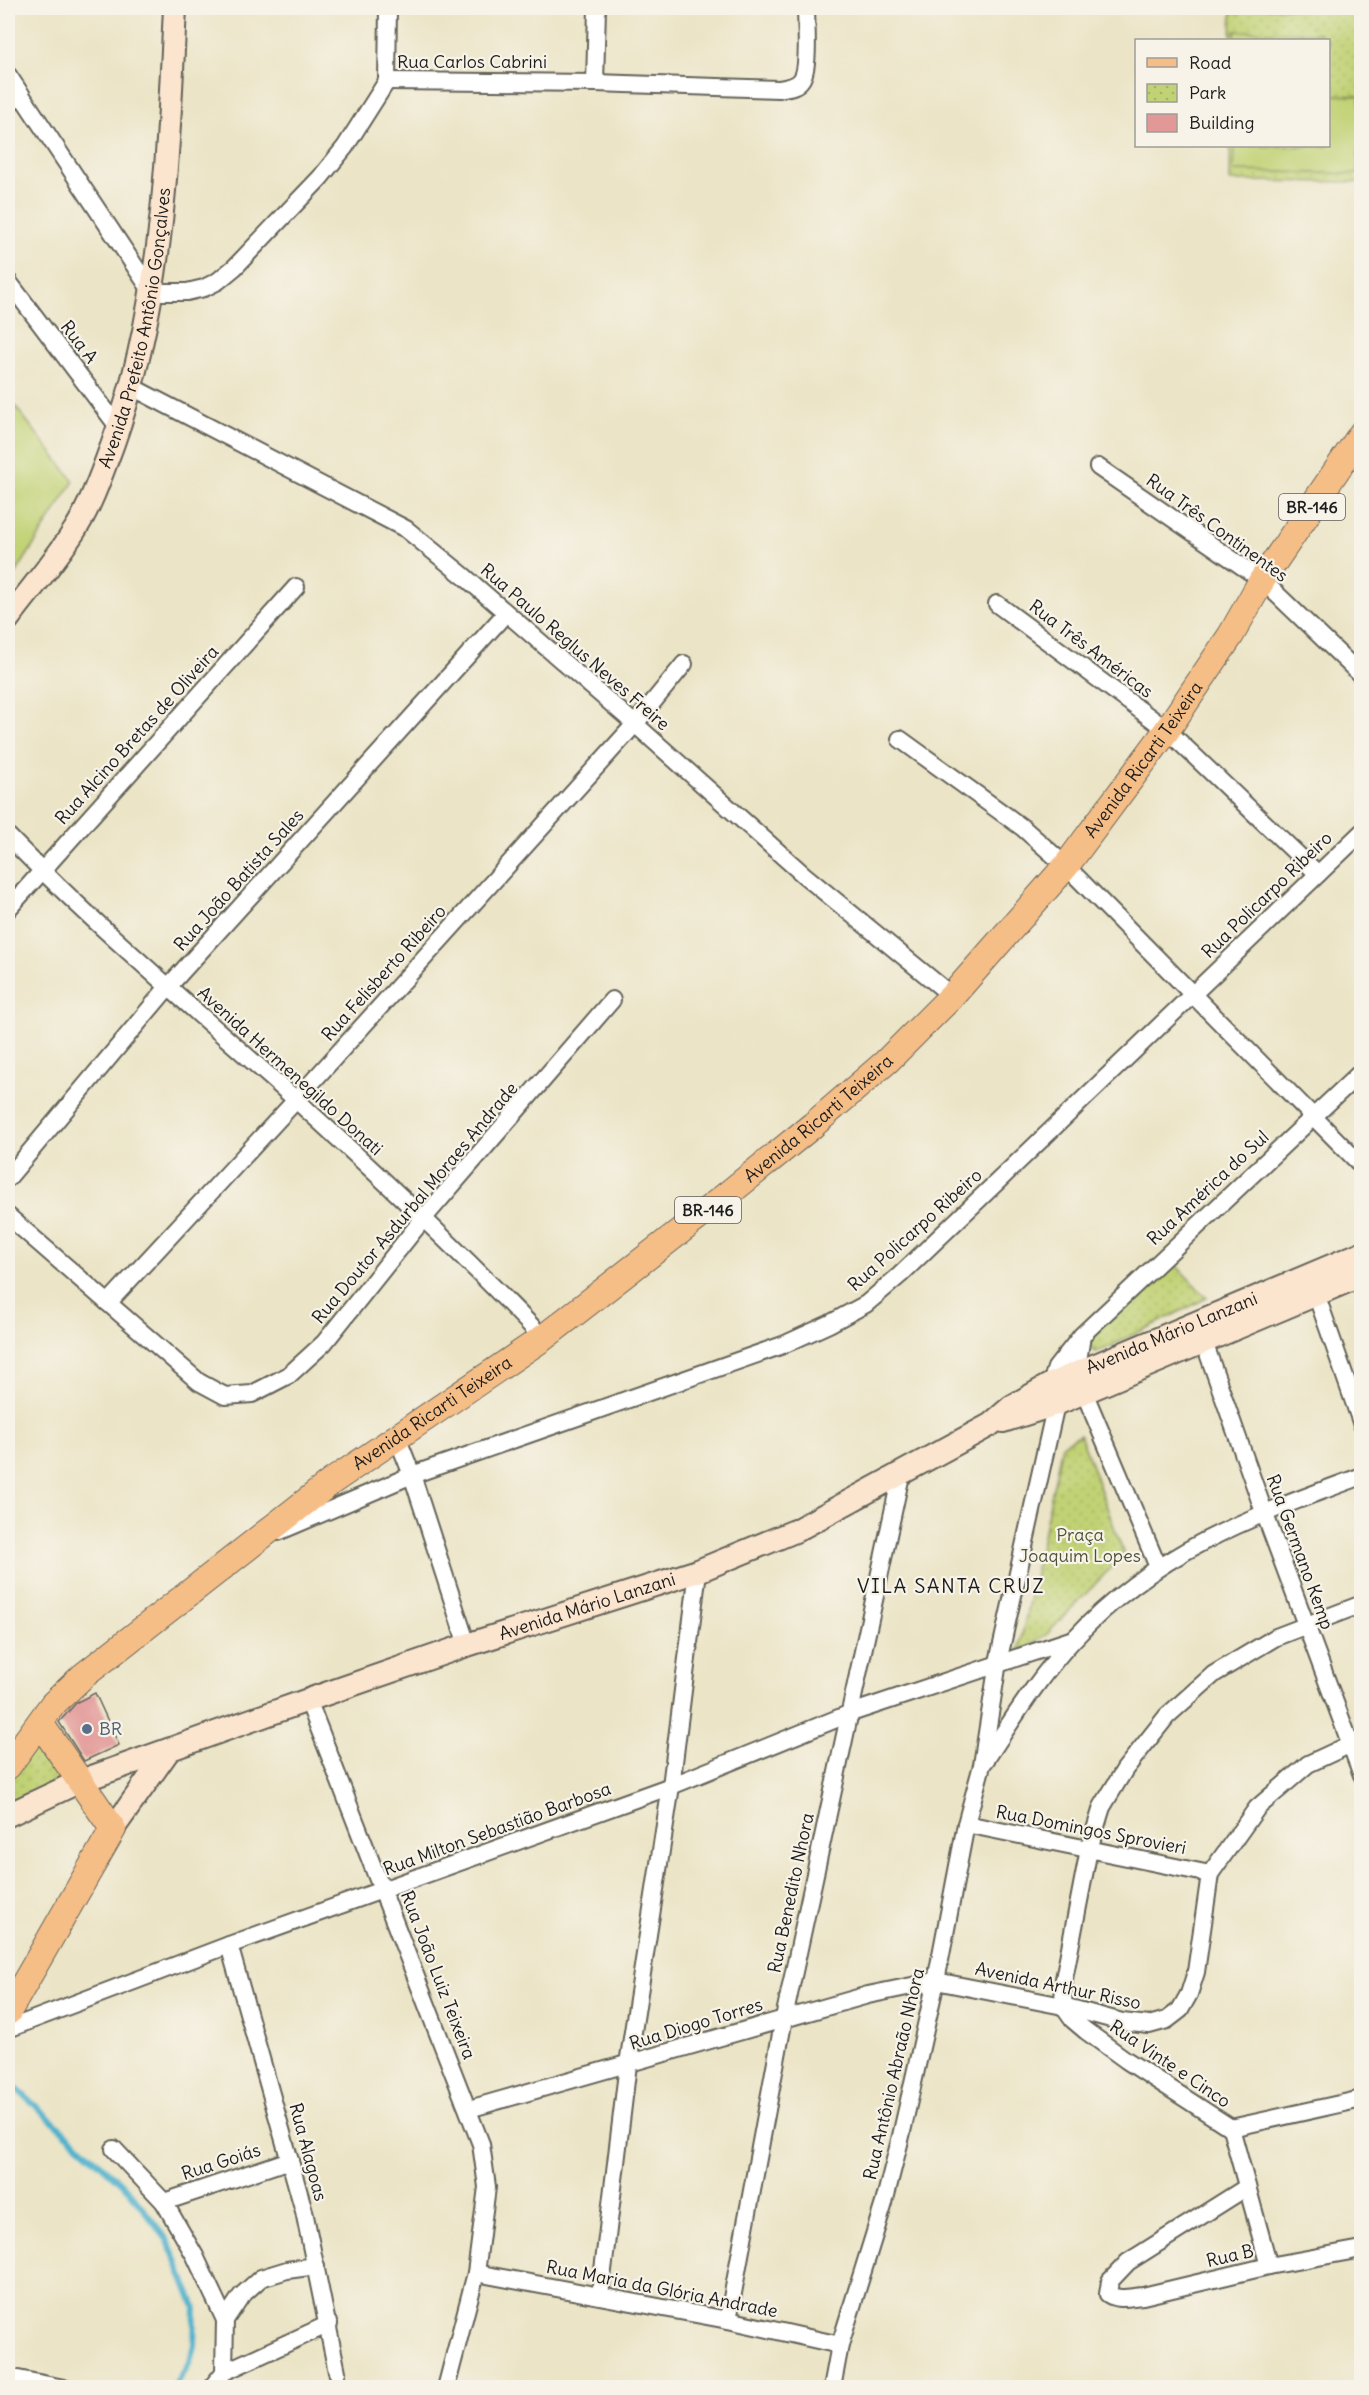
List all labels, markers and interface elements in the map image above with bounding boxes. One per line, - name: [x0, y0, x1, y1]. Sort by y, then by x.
- legend: [1135, 39, 1330, 147]
- street label: Rua Carlos Cabrini: [397, 50, 547, 73]
- text: Road: [1189, 51, 1232, 74]
- text: Park: [1189, 81, 1226, 104]
- text: Building: [1189, 111, 1254, 134]
- street label: Avenida Prefeito Antônio Gonçalves: [93, 187, 175, 471]
- street label: Rua A: [56, 316, 103, 368]
- street label: Rua Três Continentes: [1142, 468, 1293, 587]
- road number: BR-146: [1279, 494, 1345, 520]
- street label: Rua Paulo Reglus Neves Freire: [476, 558, 675, 735]
- street label: Rua Três Américas: [1025, 594, 1158, 703]
- street label: Rua Alcino Bretas de Oliveira: [50, 640, 223, 829]
- street label: Avenida Ricarti Teixeira: [1079, 677, 1207, 842]
- street label: Rua João Batista Sales: [169, 804, 309, 955]
- street label: Rua Policarpo Ribeiro: [1197, 826, 1337, 963]
- street label: Rua Felisberto Ribeiro: [316, 900, 451, 1046]
- street label: Avenida Hermenegildo Donati: [193, 981, 388, 1160]
- street label: Avenida Ricarti Teixeira: [739, 1050, 898, 1187]
- street label: Rua Doutor Asdurbal Moraes Andrade: [307, 1077, 523, 1328]
- street label: Rua América do Sul: [1142, 1125, 1273, 1250]
- street label: Rua Policarpo Ribeiro: [843, 1163, 987, 1296]
- road number: BR-146: [675, 1197, 741, 1223]
- street label: Avenida Mário Lanzani: [1082, 1286, 1261, 1379]
- street label: Avenida Ricarti Teixeira: [348, 1351, 516, 1475]
- street label: Rua Germano Kemp: [1262, 1471, 1339, 1633]
- park label: Praça Joaquim Lopes: [1019, 1523, 1141, 1567]
- street label: Avenida Mário Lanzani: [496, 1567, 678, 1645]
- district label: VILA SANTA CRUZ: [857, 1573, 1045, 1598]
- place label: BR: [99, 1717, 122, 1740]
- marker: BR: [80, 1722, 94, 1736]
- street label: Rua Milton Sebastião Barbosa: [380, 1777, 614, 1880]
- street label: Rua Domingos Sprovieri: [994, 1800, 1188, 1859]
- street label: Rua Benedito Nhora: [762, 1811, 819, 1975]
- street label: Rua João Luiz Teixeira: [396, 1887, 481, 2062]
- street label: Avenida Arthur Risso: [973, 1957, 1143, 2014]
- street label: Rua Antônio Abraão Nhora: [858, 1966, 929, 2182]
- street label: Rua Diogo Torres: [626, 1992, 765, 2055]
- street label: Rua Vinte e Cinco: [1105, 2015, 1235, 2113]
- street label: Rua Alagoas: [284, 2100, 333, 2204]
- street label: Rua Goiás: [178, 2138, 263, 2185]
- street label: Rua B: [1204, 2239, 1256, 2272]
- street label: Rua Maria da Glória Andrade: [544, 2255, 780, 2322]

